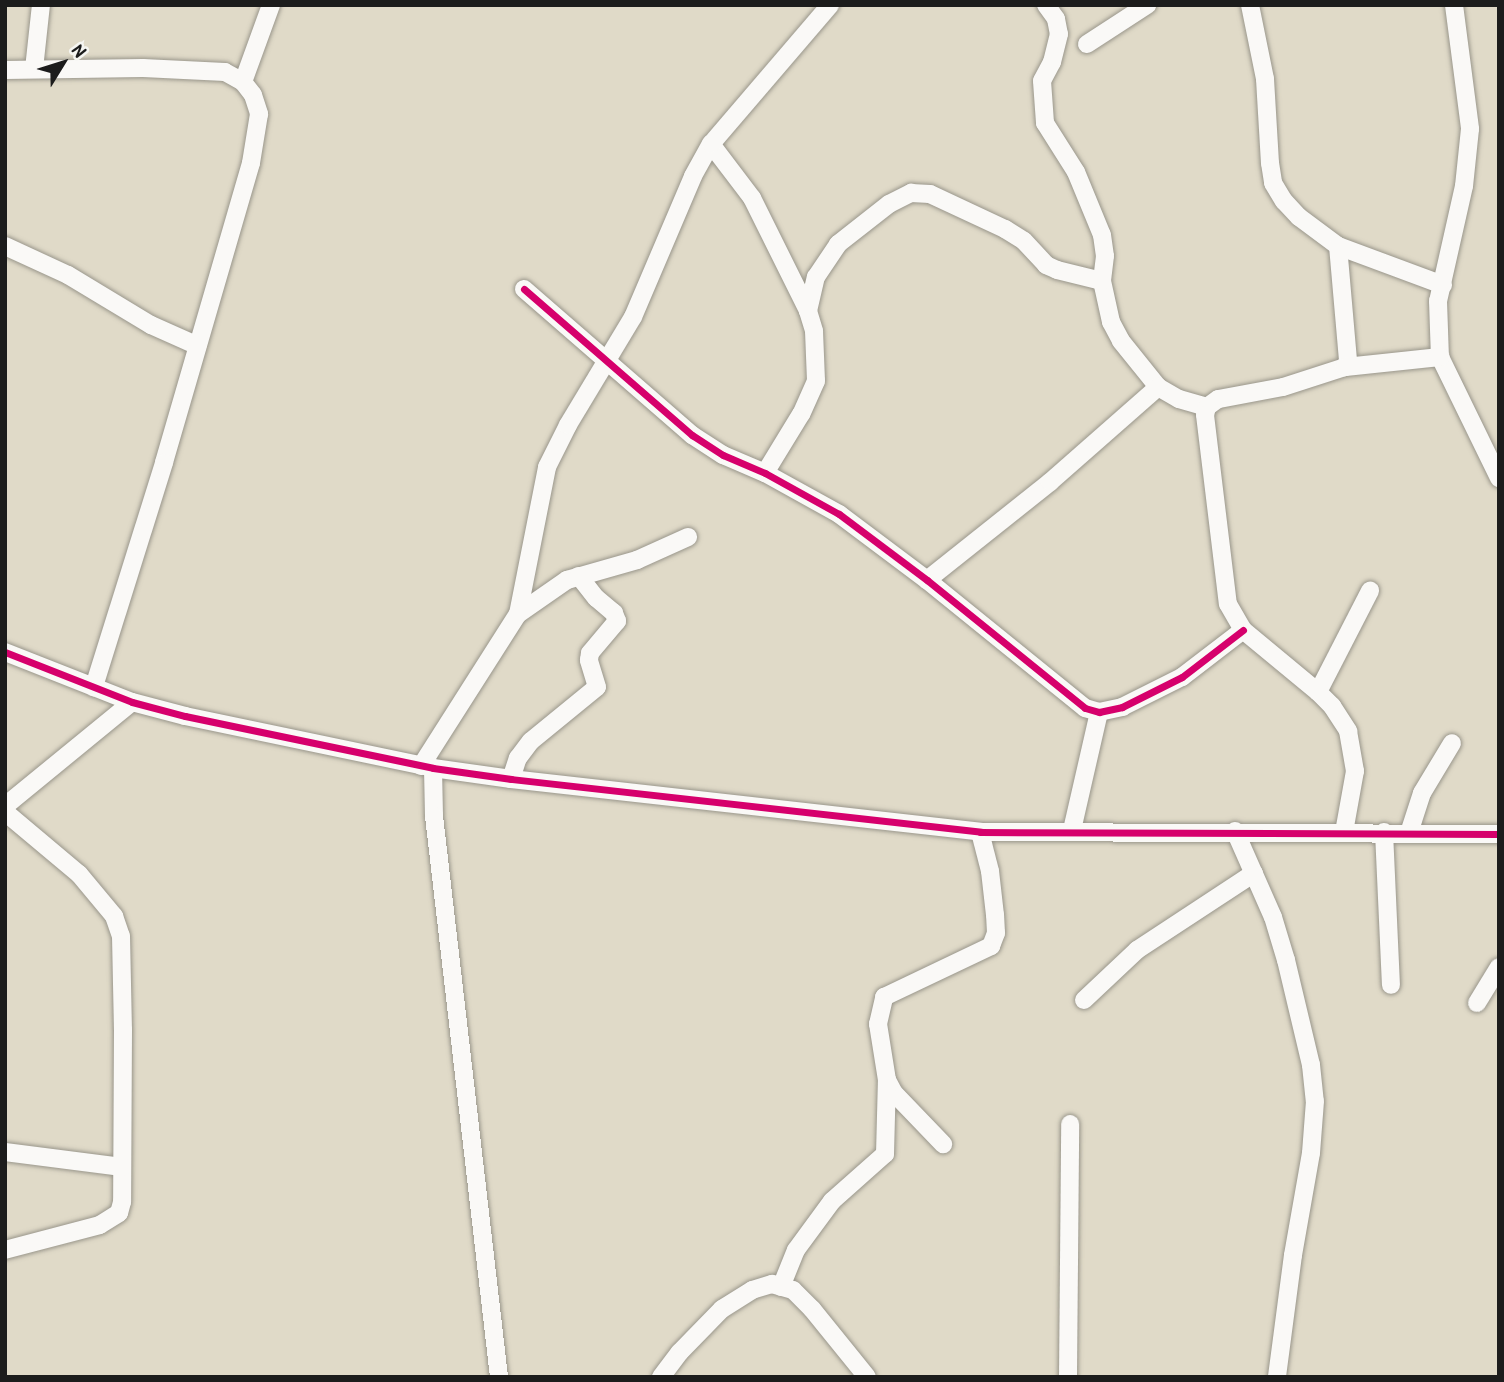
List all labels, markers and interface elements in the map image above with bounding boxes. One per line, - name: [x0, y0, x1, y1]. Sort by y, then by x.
- north arrow: [28, 28, 98, 98]
- text: N: [66, 38, 93, 62]

